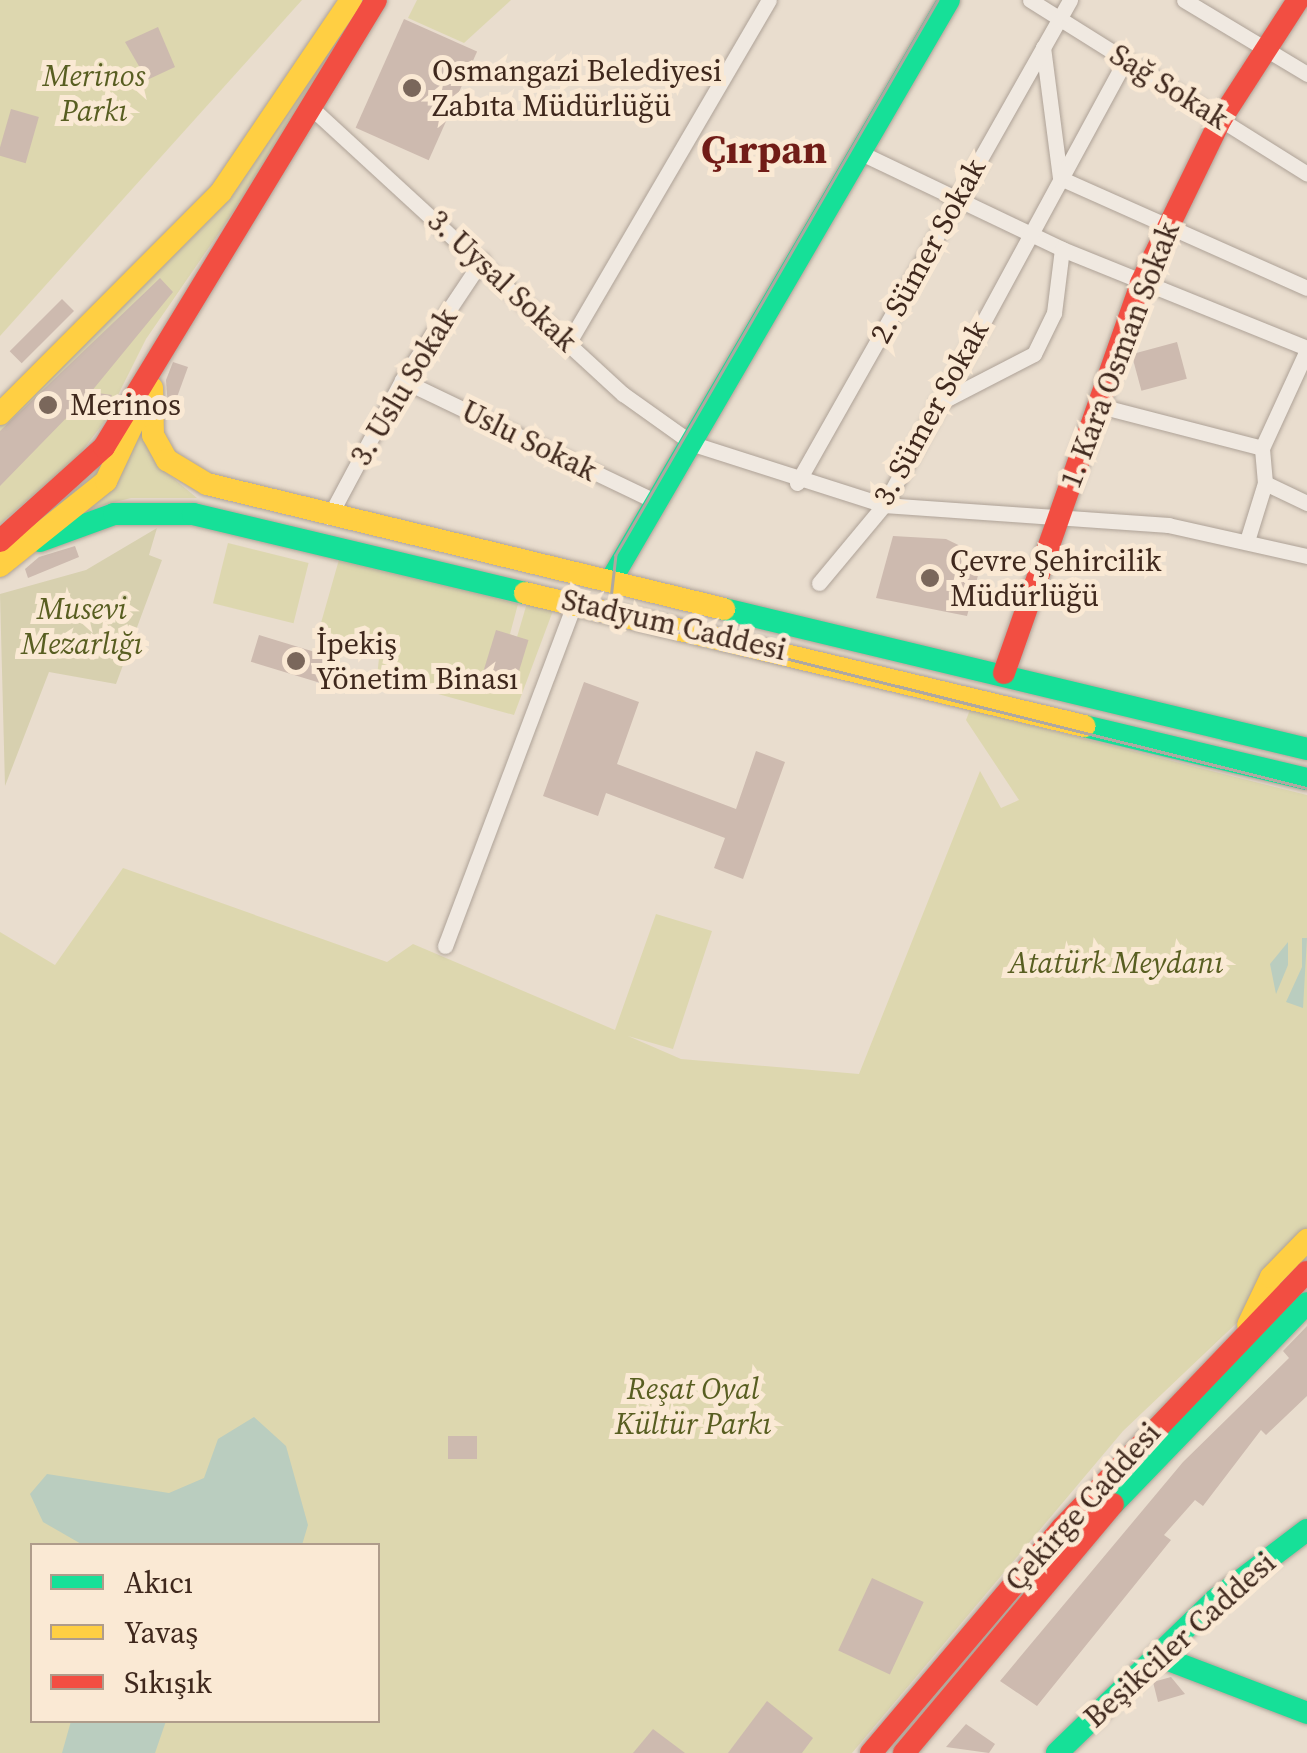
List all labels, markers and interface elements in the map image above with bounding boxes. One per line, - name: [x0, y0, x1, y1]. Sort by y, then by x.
- street label: Sağ Sokak: [1103, 37, 1235, 137]
- place label: Osmangazi Belediyesi Zabıta Müdürlüğü: [432, 53, 722, 124]
- park label: Merinos Parkı: [43, 58, 145, 128]
- marker: Osmangazi Belediyesi Zabıta Müdürlüğü: [401, 77, 423, 99]
- district label: Çırpan: [701, 125, 827, 173]
- street label: 2. Sümer Sokak: [863, 153, 993, 349]
- street label: 3. Uysal Sokak: [420, 203, 584, 359]
- street label: 1. Kara Osman Sokak: [1053, 217, 1187, 493]
- street label: 3. Uslu Sokak: [343, 302, 465, 472]
- street label: 3. Sümer Sokak: [866, 315, 996, 511]
- place label: Merinos: [70, 387, 181, 423]
- marker: Merinos: [35, 392, 61, 418]
- street label: Uslu Sokak: [455, 393, 603, 489]
- place label: Çevre Şehircilik Müdürlüğü: [950, 543, 1161, 614]
- marker: Çevre Şehircilik Müdürlüğü: [919, 567, 941, 589]
- street label: Stadyum Caddesi: [558, 582, 790, 668]
- park label: Musevi Mezarlığı: [21, 591, 143, 662]
- place label: İpekiş Yönetim Binası: [316, 626, 518, 696]
- marker: İpekiş Yönetim Binası: [285, 650, 307, 672]
- park label: Atatürk Meydanı: [1009, 945, 1223, 981]
- park label: Reşat Oyal Kültür Parkı: [615, 1371, 771, 1442]
- street label: Çekirge Caddesi: [998, 1415, 1168, 1599]
- legend: [30, 1543, 380, 1723]
- street label: Beşikciler Caddesi: [1077, 1545, 1283, 1735]
- text: Akıcı: [124, 1562, 193, 1603]
- text: Yavaş: [124, 1612, 198, 1653]
- text: Sıkışık: [124, 1662, 212, 1703]

